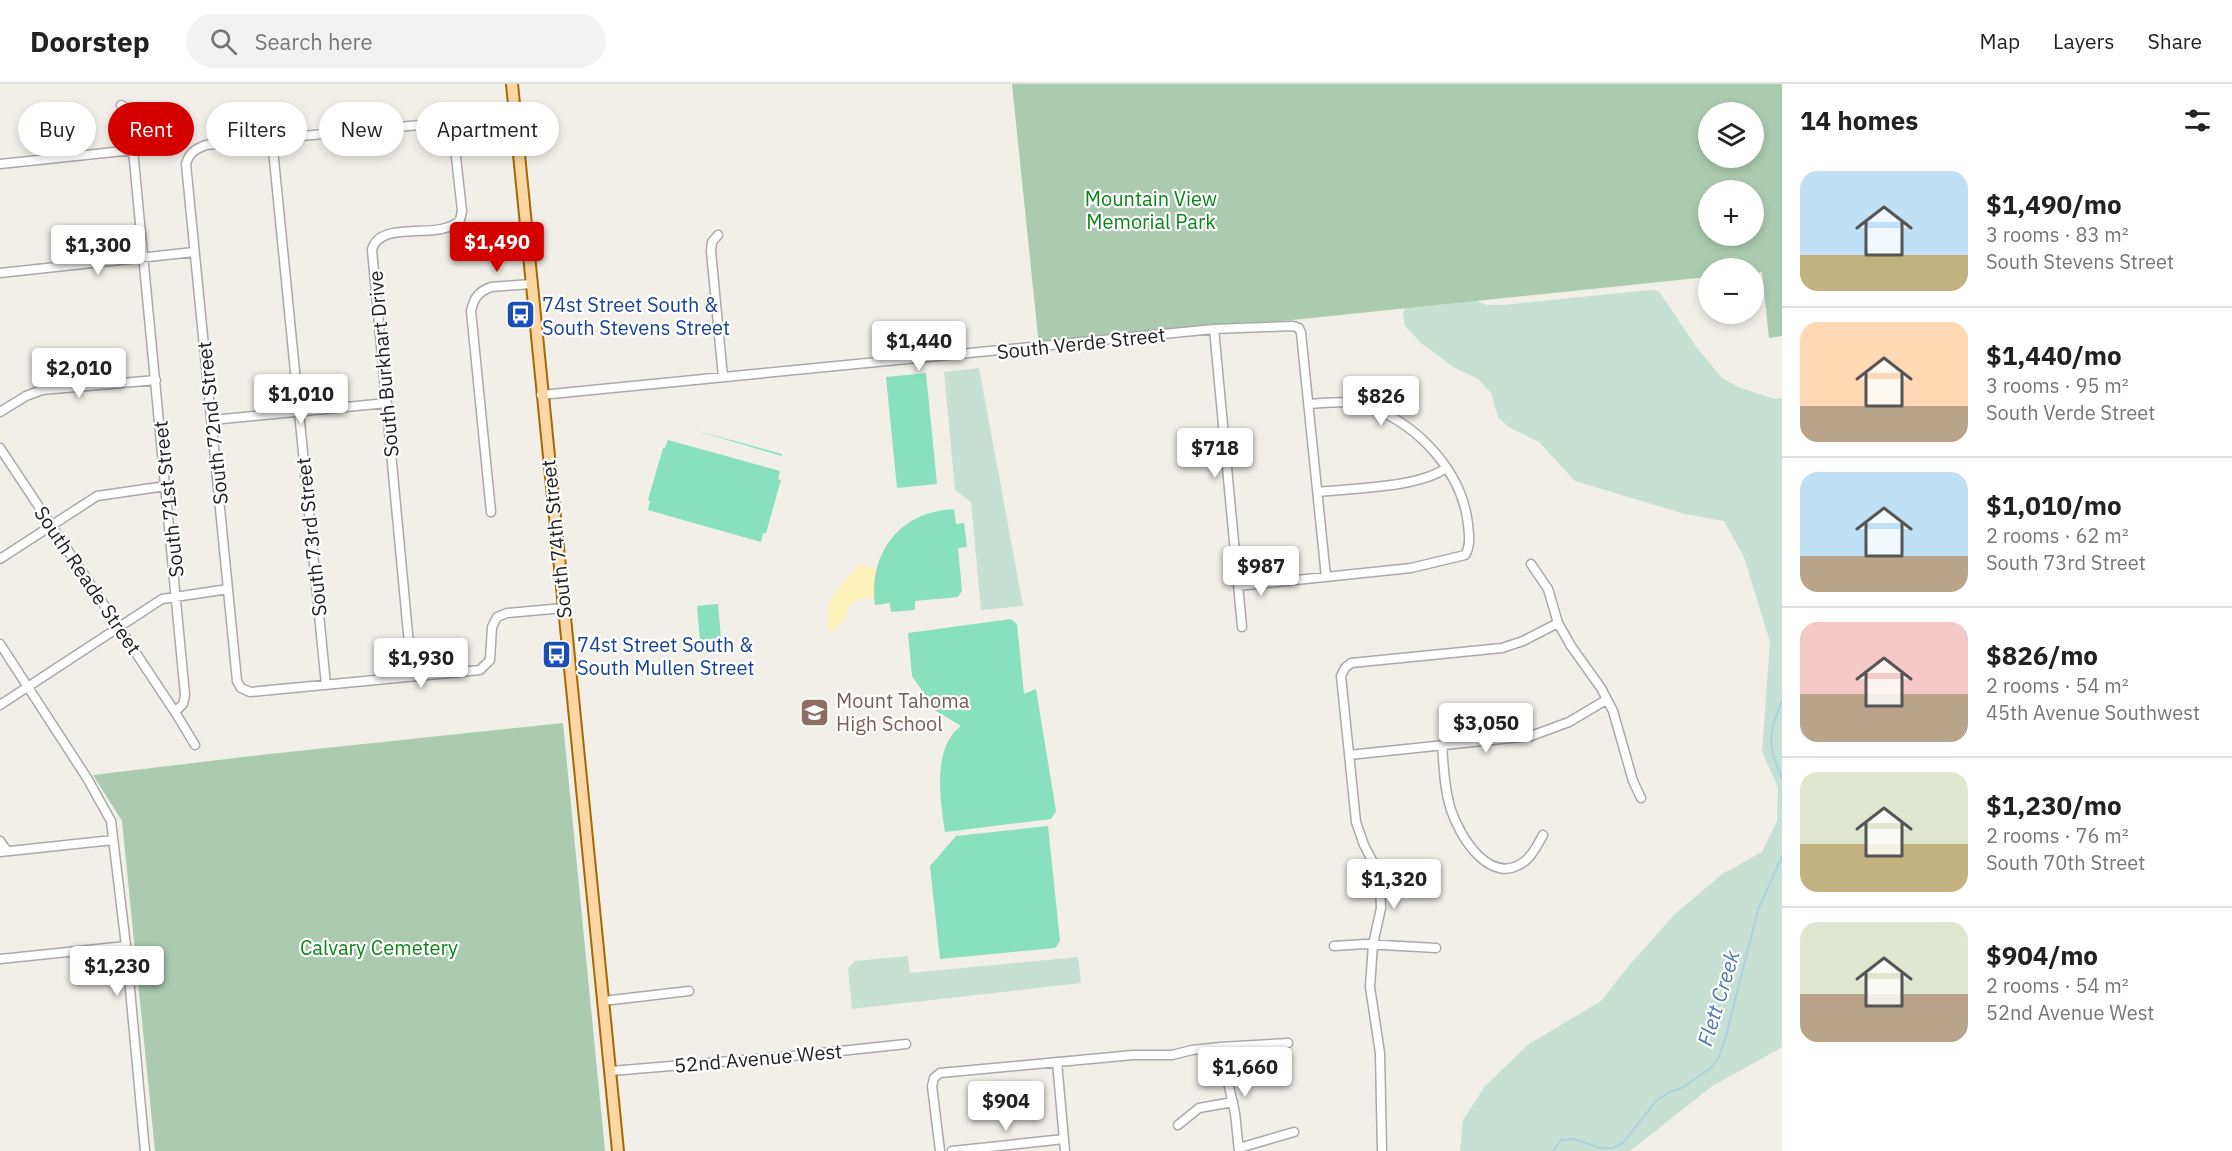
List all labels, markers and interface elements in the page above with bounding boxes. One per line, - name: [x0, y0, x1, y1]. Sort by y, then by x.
- search box: [186, 14, 606, 68]
- text: Doorstep: [30, 23, 150, 60]
- icon: search: [207, 25, 240, 58]
- text: Search here: [255, 27, 373, 56]
- text: Map: [1980, 27, 2020, 55]
- text: Layers: [2053, 27, 2115, 55]
- text: Share: [2148, 27, 2202, 55]
- chip: Buy: [18, 102, 96, 156]
- chip: Rent: [108, 102, 194, 156]
- chip: Filters: [206, 102, 307, 156]
- chip: New: [319, 102, 404, 156]
- chip: Apartment: [416, 102, 559, 156]
- map controls: [1698, 102, 1764, 324]
- button: layers: [1698, 102, 1764, 168]
- text: 14 homes: [1800, 103, 1918, 137]
- icon: filters: [2181, 104, 2214, 137]
- button: +: [1698, 180, 1764, 246]
- park label: Mountain View Memorial Park: [1085, 185, 1217, 235]
- text: $1,490/mo: [1986, 187, 2122, 221]
- icon: home: [1848, 195, 1920, 267]
- text: 3 rooms · 83 m²: [1986, 221, 2129, 248]
- pin: $1,490: [448, 222, 546, 273]
- pin: $1,300: [49, 225, 147, 276]
- text: $1,490: [464, 228, 530, 255]
- text: $1,300: [65, 231, 131, 258]
- text: South Stevens Street: [1986, 248, 2174, 275]
- button: −: [1698, 258, 1764, 324]
- street label: South Burkhart Drive: [361, 270, 405, 458]
- place label: 74st Street South & South Stevens Street: [542, 291, 730, 341]
- bus stop icon: 74st Street South & South Stevens Street: [505, 299, 537, 331]
- pin: $1,440: [870, 321, 968, 372]
- street label: South Verde Street: [995, 321, 1167, 365]
- text: $1,440: [886, 327, 952, 354]
- text: $1,440/mo: [1986, 338, 2122, 372]
- street label: South 72nd Street: [190, 340, 234, 506]
- icon: home: [1848, 346, 1920, 418]
- pin: $2,010: [30, 348, 128, 399]
- text: $2,010: [46, 354, 112, 381]
- text: 3 rooms · 95 m²: [1986, 372, 2129, 399]
- pin: $1,010: [252, 374, 350, 425]
- pin: $826: [1345, 376, 1417, 427]
- text: $1,010: [268, 380, 334, 407]
- text: $826: [1357, 382, 1405, 409]
- text: South Verde Street: [1986, 399, 2155, 426]
- street label: South 71st Street: [146, 419, 190, 579]
- pin: $718: [1179, 428, 1251, 479]
- text: $718: [1191, 434, 1239, 461]
- street label: South 73rd Street: [289, 456, 333, 618]
- street label: South 74th Street: [534, 458, 578, 620]
- text: $1,010/mo: [1986, 488, 2122, 522]
- icon: home: [1848, 496, 1920, 568]
- street label: South Reade Street: [28, 500, 148, 660]
- text: 2 rooms · 62 m²: [1986, 522, 2129, 549]
- pin: $987: [1225, 546, 1297, 597]
- text: South 73rd Street: [1986, 549, 2146, 576]
- text: $987: [1237, 552, 1285, 579]
- place label: 74st Street South & South Mullen Street: [577, 631, 755, 681]
- pin: $1,930: [372, 638, 470, 689]
- text: $826/mo: [1986, 638, 2098, 672]
- bus stop icon: 74st Street South & South Mullen Street: [540, 639, 572, 671]
- text: $1,930: [388, 644, 454, 671]
- icon: home: [1848, 646, 1920, 718]
- text: 2 rooms · 54 m²: [1986, 672, 2129, 699]
- place label: Mount Tahoma High School: [836, 687, 970, 737]
- school or university icon: Mount Tahoma High School: [799, 696, 831, 728]
- text: 45th Avenue Southwest: [1986, 699, 2200, 726]
- pin: $3,050: [1437, 703, 1535, 754]
- text: $3,050: [1453, 709, 1519, 736]
- text: $1,230/mo: [1986, 788, 2122, 822]
- icon: home: [1848, 796, 1920, 868]
- text: 2 rooms · 76 m²: [1986, 822, 2129, 849]
- text: South 70th Street: [1986, 849, 2145, 876]
- pin: $1,320: [1345, 859, 1443, 910]
- text: $1,320: [1361, 865, 1427, 892]
- park label: Calvary Cemetery: [300, 934, 458, 961]
- text: $904/mo: [1986, 938, 2098, 972]
- pin: $1,230: [68, 946, 166, 997]
- water label: Flett Creek: [1690, 946, 1746, 1049]
- icon: home: [1848, 946, 1920, 1018]
- text: $1,230: [84, 952, 150, 979]
- text: 2 rooms · 54 m²: [1986, 972, 2129, 999]
- text: 52nd Avenue West: [1986, 999, 2154, 1026]
- street label: 52nd Avenue West: [673, 1037, 843, 1079]
- pin: $1,660: [1196, 1047, 1294, 1098]
- text: $1,660: [1212, 1053, 1278, 1080]
- pin: $904: [970, 1081, 1042, 1132]
- text: $904: [982, 1087, 1030, 1114]

